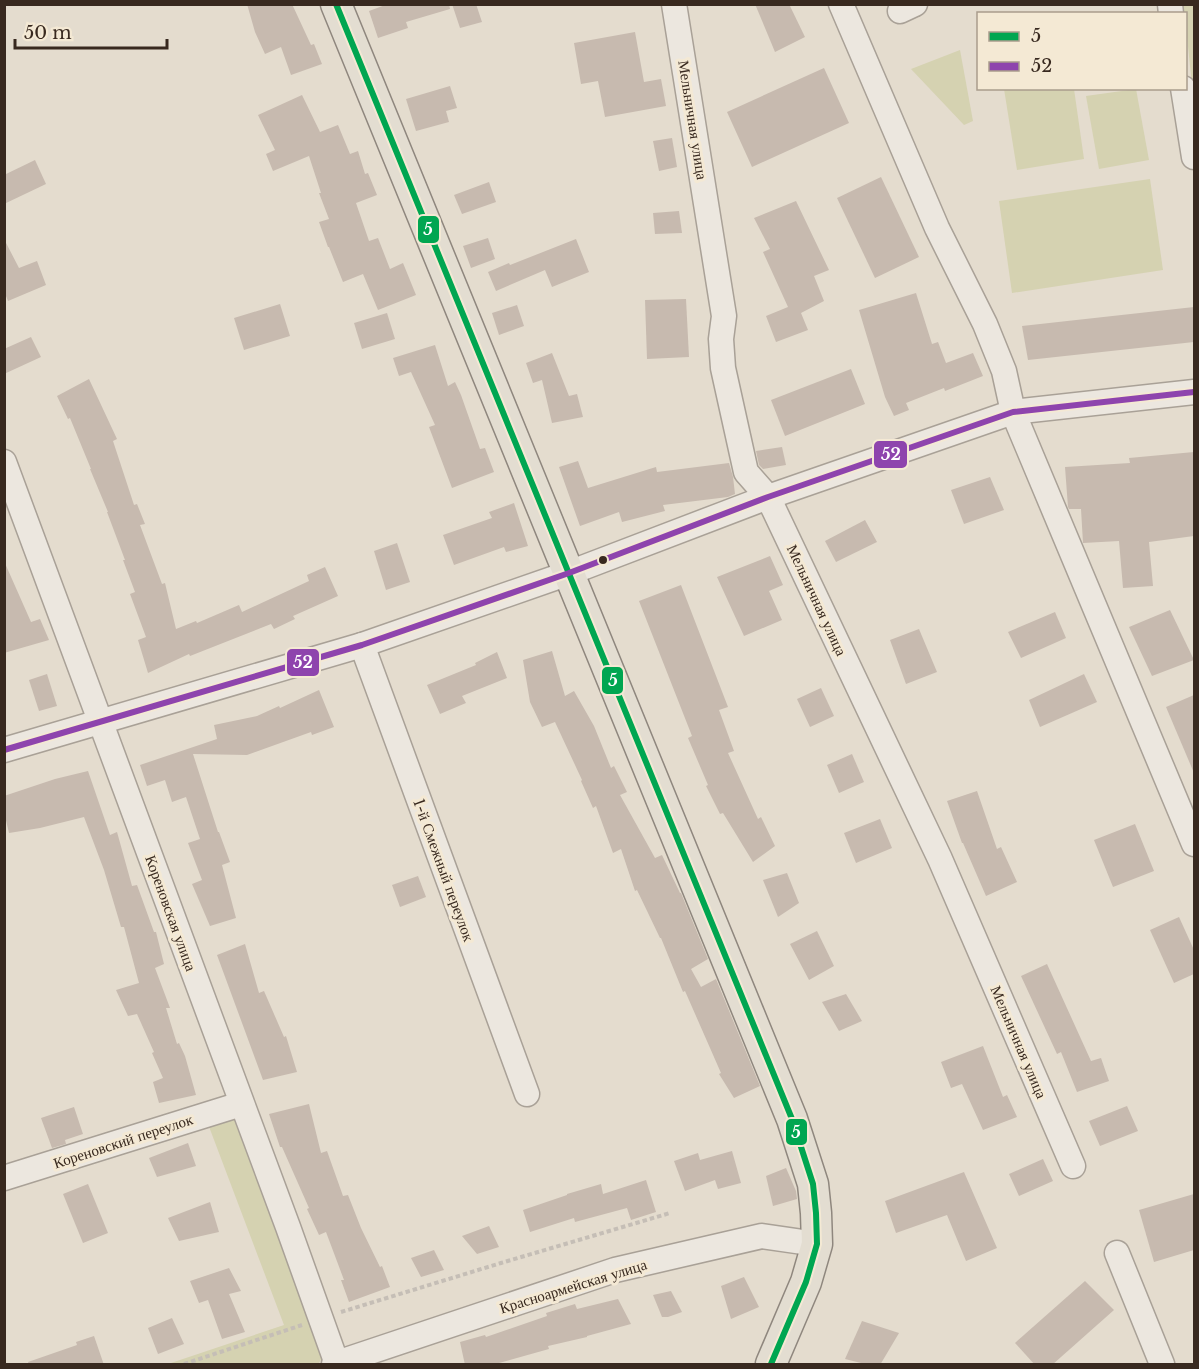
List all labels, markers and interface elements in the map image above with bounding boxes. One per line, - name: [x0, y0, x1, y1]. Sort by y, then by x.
- scale bar: [15, 12, 166, 50]
- legend: [977, 12, 1187, 90]
- text: 50 m: [24, 22, 72, 44]
- text: 5: [1031, 25, 1041, 47]
- text: 52: [1031, 55, 1052, 77]
- street label: Мельничная улица: [674, 59, 712, 181]
- line badge: 5: [417, 215, 440, 244]
- text: 5: [423, 219, 433, 239]
- line badge: 52: [873, 440, 908, 469]
- text: 52: [881, 444, 901, 464]
- street label: Мельничная улица: [783, 541, 851, 659]
- unlabelled marker: [597, 554, 609, 566]
- line badge: 52: [286, 648, 320, 677]
- text: 52: [293, 652, 313, 672]
- line badge: 5: [601, 666, 624, 695]
- text: 5: [608, 670, 618, 690]
- street label: 1-й Смежный переулок: [409, 796, 479, 945]
- street label: Кореновская улица: [141, 852, 201, 974]
- street label: Мельничная улица: [987, 983, 1051, 1102]
- street label: Кореновский переулок: [51, 1109, 196, 1172]
- line badge: 5: [785, 1118, 808, 1146]
- text: 5: [791, 1122, 801, 1142]
- street label: Красноармейская улица: [497, 1254, 649, 1317]

